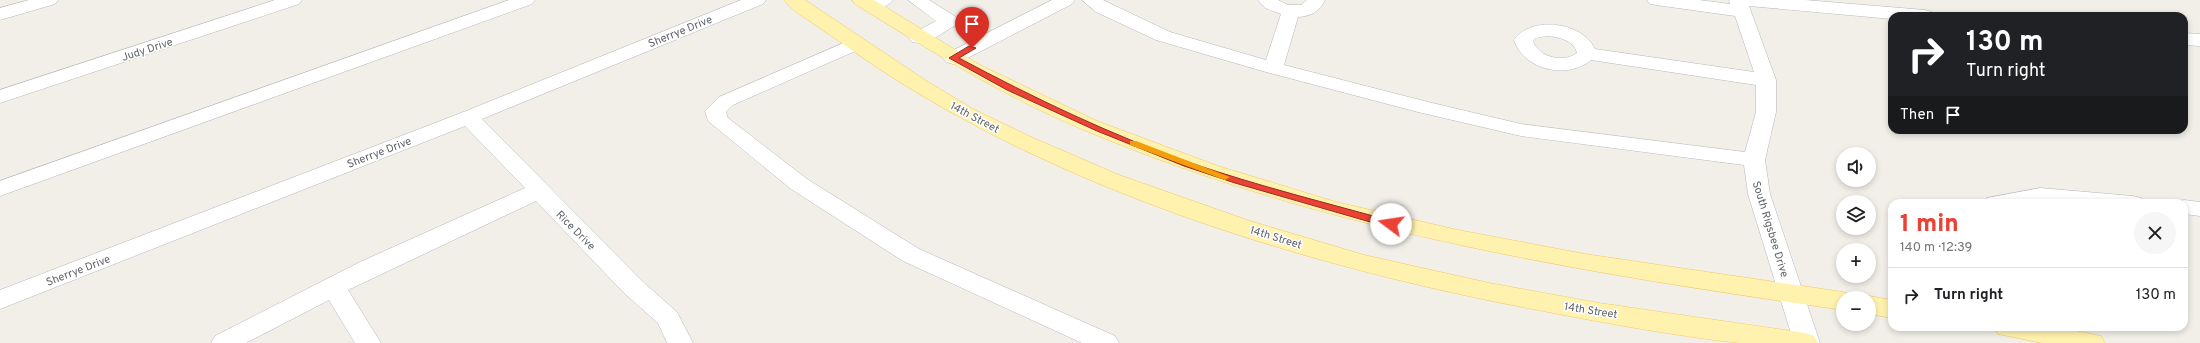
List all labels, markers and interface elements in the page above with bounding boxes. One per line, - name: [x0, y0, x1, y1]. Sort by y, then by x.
- pin: [955, 7.0, 989, 48]
- street label: Sherrye Drive: [646, 13, 715, 51]
- icon: arrive: [961, 13, 983, 35]
- text: 130 m: [1966, 25, 2044, 61]
- icon: right: [1900, 28, 1952, 80]
- street label: Judy Drive: [120, 35, 175, 65]
- text: Turn right: [1966, 60, 2046, 83]
- street label: 14th Street: [948, 99, 1002, 137]
- icon: arrive: [1942, 104, 1964, 126]
- text: Then: [1900, 106, 1934, 125]
- street label: Sherrye Drive: [345, 134, 414, 172]
- map controls: [1836, 147, 1876, 331]
- button: sound: [1836, 147, 1876, 187]
- street label: South Rigsbee Drive: [1749, 179, 1791, 279]
- button: layers: [1836, 195, 1876, 235]
- position arrow: [1370, 203, 1412, 245]
- street label: Rice Drive: [553, 208, 598, 253]
- text: 1 min: [1900, 210, 1959, 240]
- button: close: [2134, 212, 2176, 254]
- street label: 14th Street: [1248, 223, 1303, 253]
- text: 140 m · 12:39: [1900, 240, 1972, 256]
- button: +: [1836, 243, 1876, 283]
- street label: Sherrye Drive: [44, 252, 113, 290]
- icon: right: [1900, 285, 1922, 307]
- text: Turn right: [1934, 286, 2003, 305]
- text: 130 m: [2136, 286, 2176, 305]
- button: −: [1836, 291, 1876, 331]
- street label: 14th Street: [1563, 300, 1618, 322]

